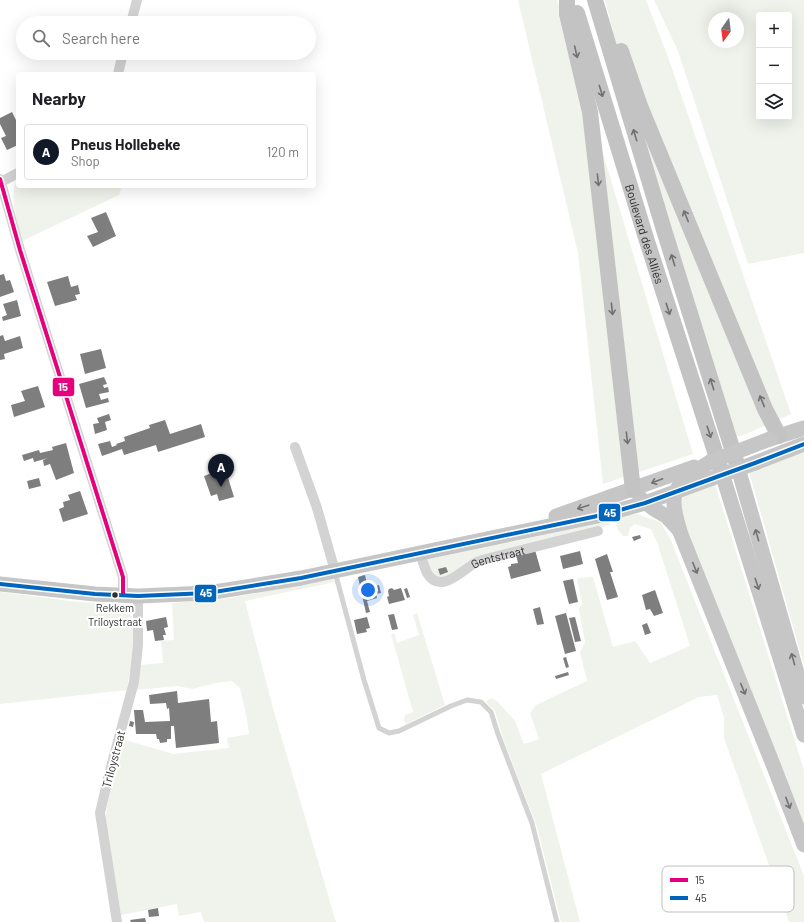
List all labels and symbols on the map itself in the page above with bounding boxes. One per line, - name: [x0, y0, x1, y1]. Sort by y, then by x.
- north arrow: [708, 12, 744, 48]
- one-way arrow: [573, 45, 581, 58]
- one-way arrow: [598, 84, 605, 97]
- one-way arrow: [631, 129, 638, 142]
- one-way arrow: [594, 173, 602, 186]
- street label: Boulevard des Alliés: [623, 182, 667, 285]
- one-way arrow: [681, 211, 689, 223]
- one-way arrow: [669, 254, 676, 267]
- one-way arrow: [609, 302, 616, 315]
- one-way arrow: [665, 302, 673, 314]
- line badge: 15: [52, 377, 75, 397]
- one-way arrow: [708, 378, 715, 391]
- text: 15: [58, 380, 68, 393]
- one-way arrow: [758, 395, 765, 407]
- one-way arrow: [705, 426, 713, 438]
- one-way arrow: [623, 431, 631, 444]
- pin: A: [208, 454, 234, 487]
- one-way arrow: [651, 477, 663, 485]
- line badge: 45: [598, 503, 621, 522]
- one-way arrow: [577, 504, 589, 512]
- text: 45: [604, 506, 616, 519]
- one-way arrow: [753, 528, 760, 541]
- street label: Gentstraat: [468, 543, 527, 571]
- one-way arrow: [691, 561, 699, 573]
- one-way arrow: [754, 577, 761, 590]
- your location: [358, 580, 378, 600]
- line badge: 45: [194, 584, 217, 603]
- text: 45: [200, 586, 212, 599]
- marker: Rekkem Triloystraat: [110, 590, 120, 600]
- place label: Rekkem Triloystraat: [88, 601, 142, 628]
- one-way arrow: [789, 653, 796, 666]
- one-way arrow: [740, 682, 747, 694]
- street label: Triloystraat: [99, 729, 127, 789]
- one-way arrow: [785, 797, 793, 809]
- legend: [662, 866, 794, 912]
- text: 15: [695, 873, 705, 886]
- text: 45: [695, 891, 707, 904]

